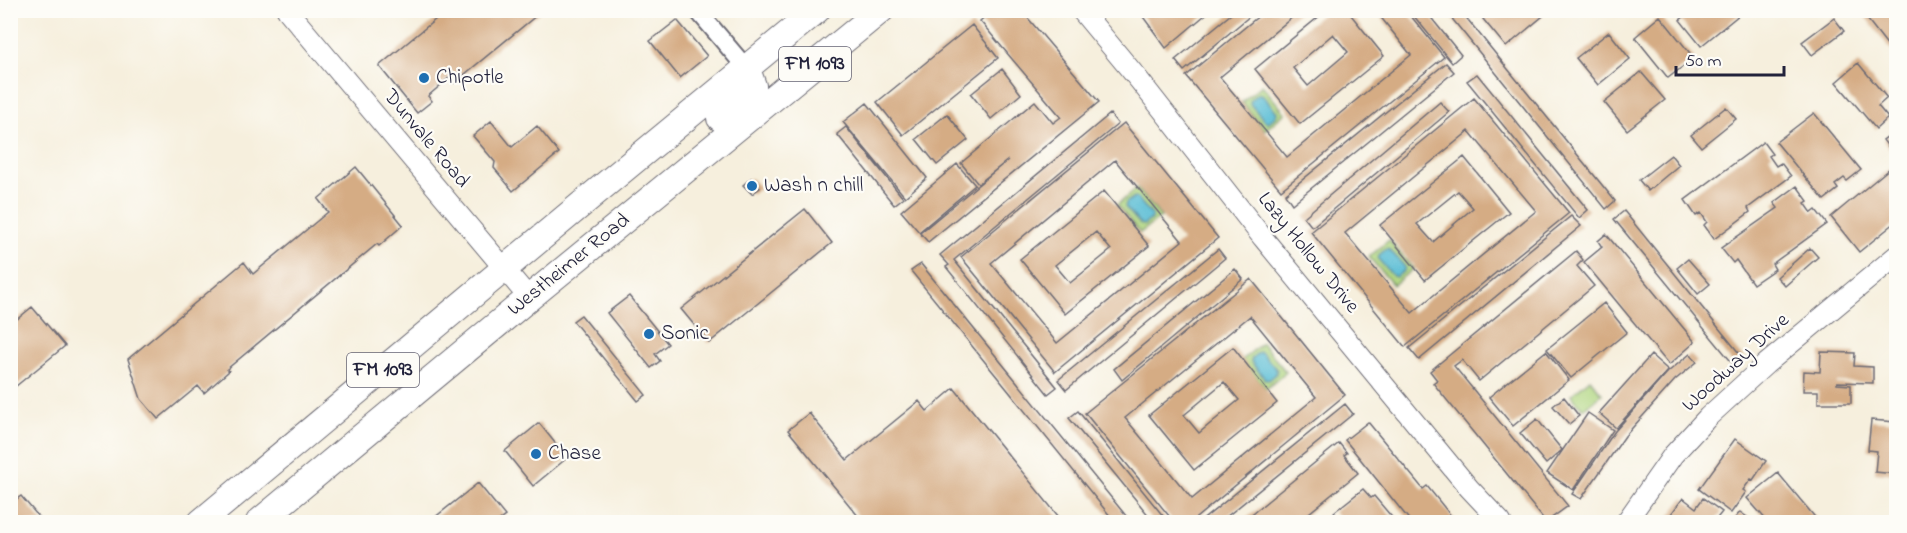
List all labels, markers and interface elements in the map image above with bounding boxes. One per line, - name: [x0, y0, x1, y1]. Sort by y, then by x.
- scale bar: [1676, 39, 1784, 77]
- road number: FM 1093: [779, 47, 851, 81]
- text: 50 m: [1685, 49, 1722, 75]
- place label: Chipotle: [436, 63, 504, 93]
- marker: Chipotle: [417, 71, 431, 85]
- street label: Dunvale Road: [375, 82, 477, 195]
- place label: Wash n chill: [764, 171, 863, 201]
- marker: Wash n chill: [745, 179, 759, 193]
- street label: Lazy Hollow Drive: [1248, 186, 1367, 322]
- street label: Westheimer Road: [501, 206, 637, 324]
- street label: Woodway Drive: [1675, 306, 1798, 421]
- place label: Sonic: [661, 319, 710, 349]
- marker: Sonic: [642, 327, 656, 341]
- road number: FM 1093: [347, 353, 419, 387]
- place label: Chase: [548, 439, 602, 469]
- marker: Chase: [529, 447, 543, 461]

